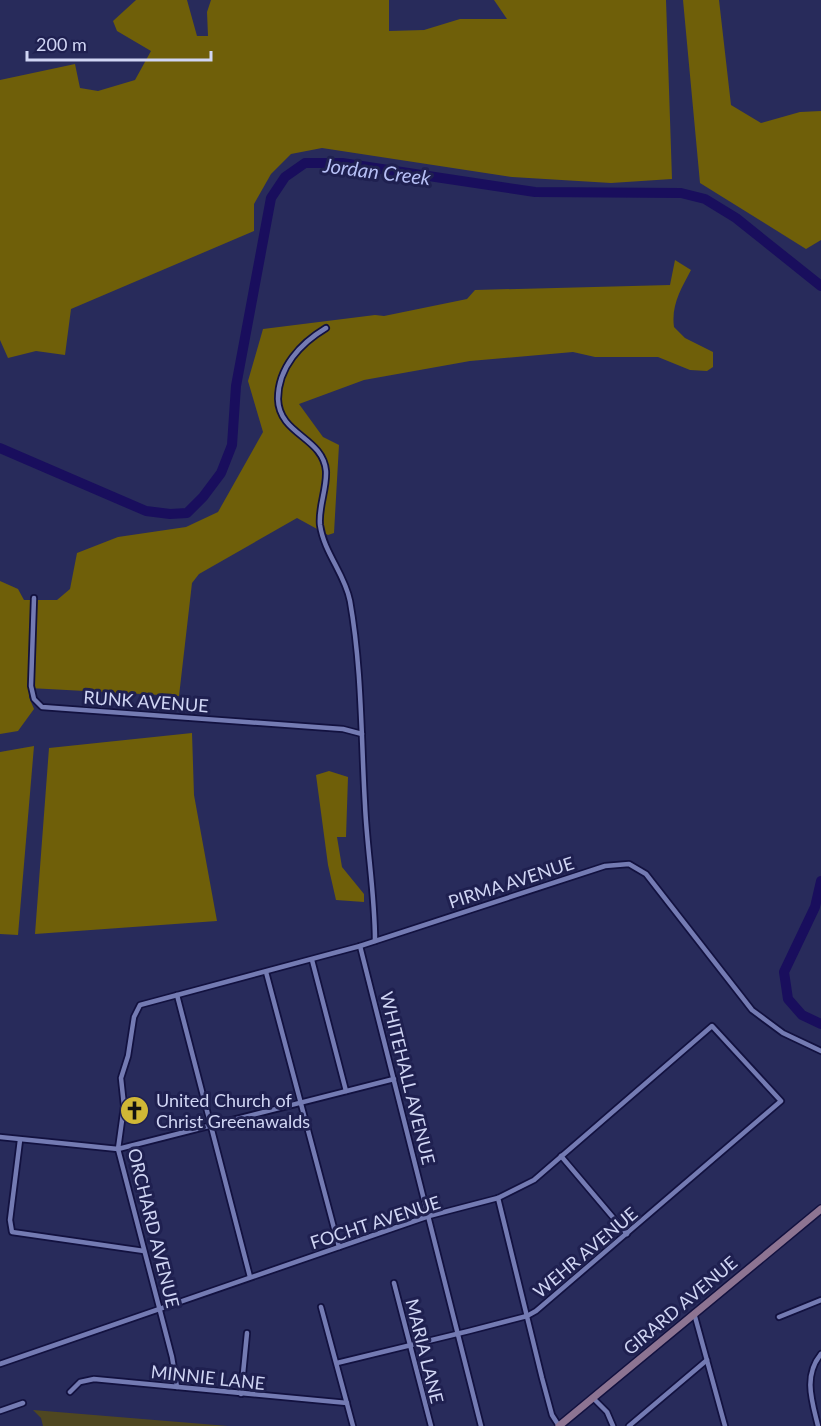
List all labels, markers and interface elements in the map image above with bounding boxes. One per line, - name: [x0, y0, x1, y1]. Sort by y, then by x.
- scale bar: [27, 24, 212, 62]
- text: 200 m: [36, 33, 87, 55]
- water label: Jordan Creek: [321, 152, 433, 190]
- street label: RUNK AVENUE: [83, 686, 209, 716]
- street label: PIRMA AVENUE: [445, 851, 577, 913]
- street label: WHITEHALL AVENUE: [376, 989, 440, 1167]
- place label: United Church of Christ Greenawalds: [156, 1089, 310, 1132]
- church icon: United Church of Christ Greenawalds: [119, 1094, 151, 1126]
- street label: ORCHARD AVENUE: [124, 1146, 184, 1310]
- street label: FOCHT AVENUE: [307, 1191, 443, 1253]
- street label: WEHR AVENUE: [528, 1202, 642, 1302]
- street label: GIRARD AVENUE: [619, 1251, 741, 1359]
- street label: MARIA LANE: [401, 1296, 449, 1406]
- street label: MINNIE LANE: [150, 1360, 266, 1394]

